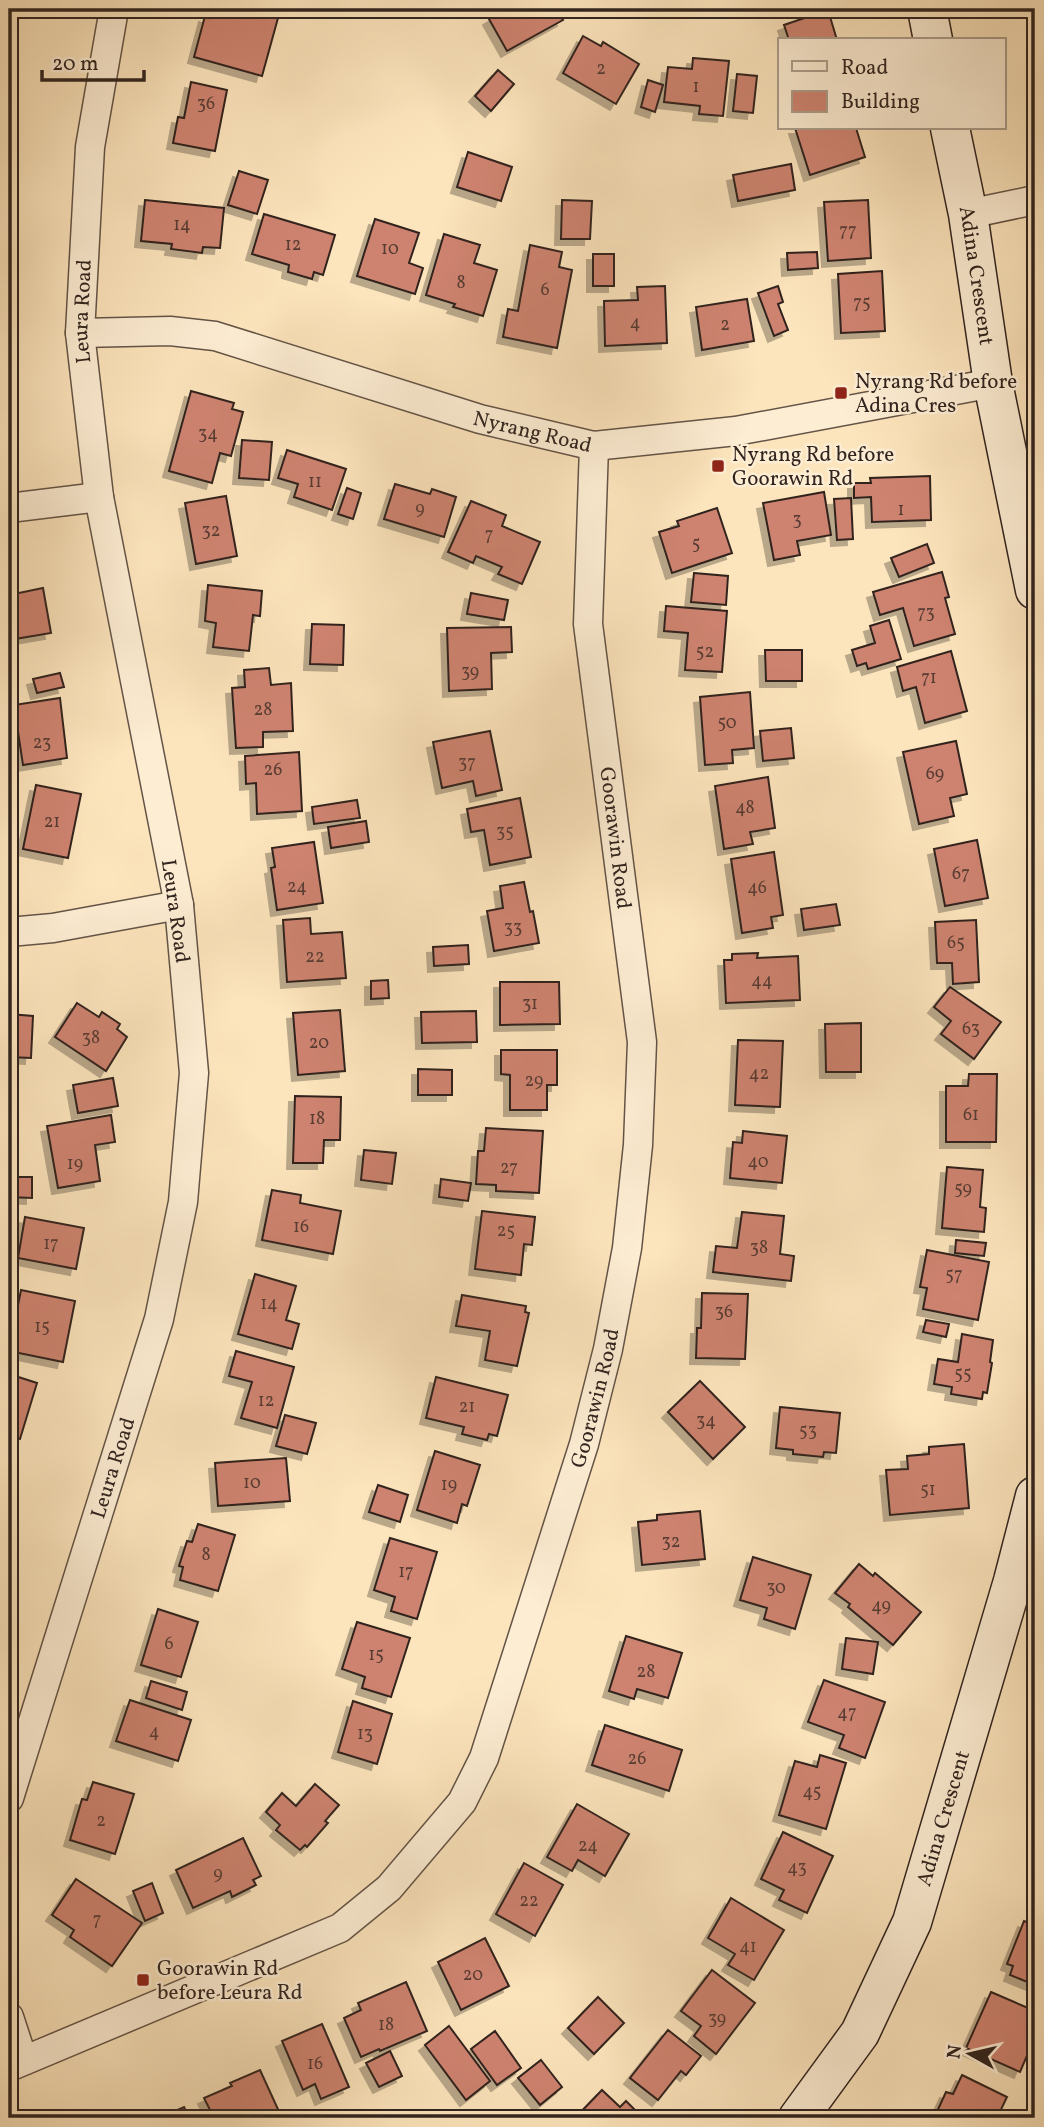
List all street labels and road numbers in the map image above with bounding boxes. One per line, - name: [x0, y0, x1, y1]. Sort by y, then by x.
- street label: Adina Crescent: [951, 203, 1000, 347]
- street label: Leura Road: [67, 259, 100, 365]
- street label: Nyrang Road: [470, 405, 595, 461]
- street label: Goorawin Road: [591, 765, 638, 911]
- street label: Leura Road: [153, 857, 196, 965]
- street label: Goorawin Road: [564, 1326, 628, 1472]
- street label: Leura Road: [84, 1414, 143, 1522]
- street label: Adina Crescent: [910, 1747, 978, 1890]

